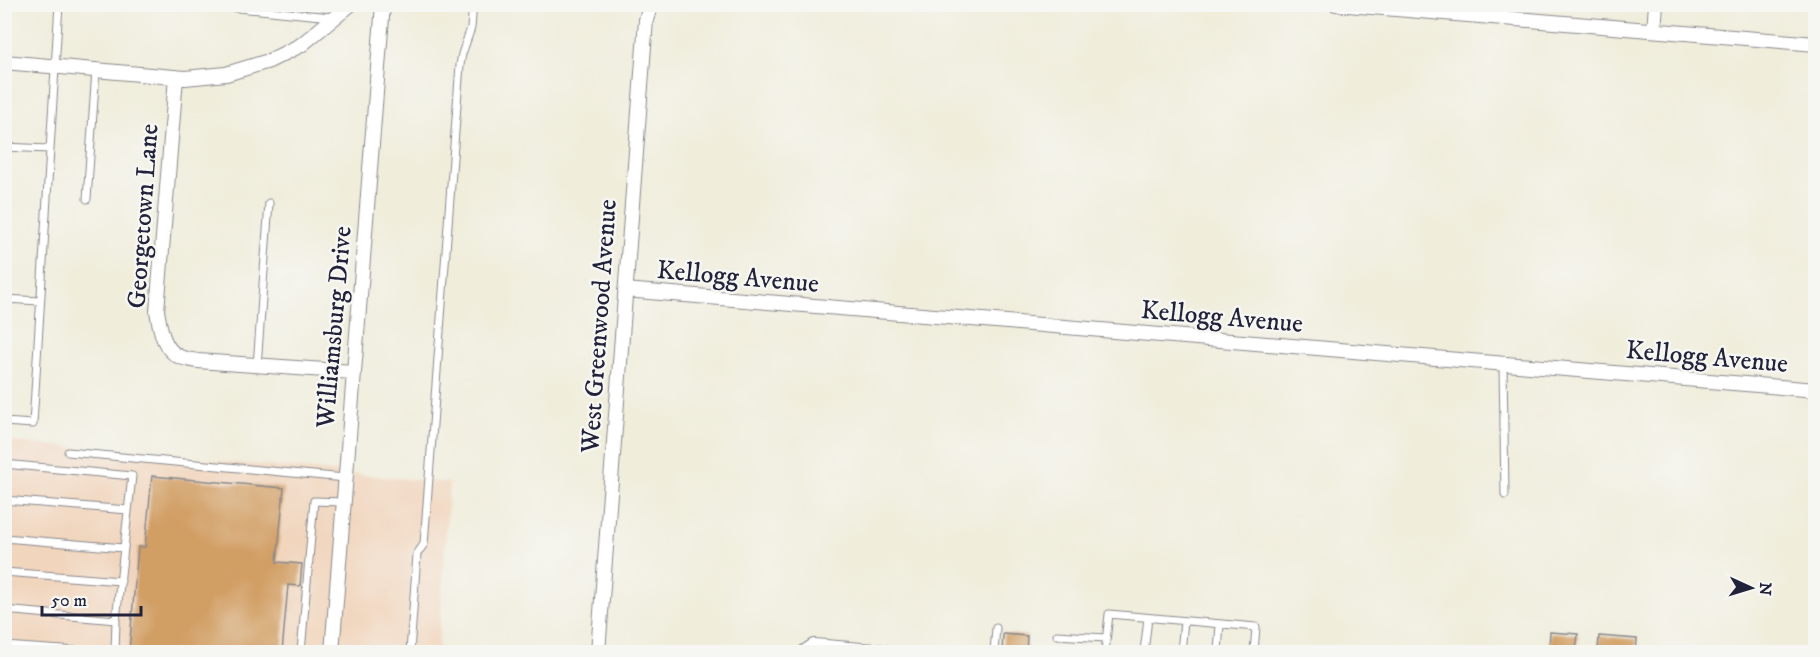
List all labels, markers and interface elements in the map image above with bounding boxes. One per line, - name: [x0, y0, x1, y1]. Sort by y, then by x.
- street label: Georgetown Lane: [121, 122, 166, 310]
- street label: West Greenwood Avenue: [574, 198, 625, 455]
- street label: Williamsburg Drive: [309, 225, 360, 430]
- street label: Kellogg Avenue: [655, 254, 820, 301]
- street label: Kellogg Avenue: [1139, 294, 1304, 341]
- street label: Kellogg Avenue: [1624, 334, 1789, 381]
- north arrow: [1721, 558, 1781, 618]
- scale bar: [42, 579, 141, 617]
- text: N: [1755, 582, 1775, 596]
- text: 50 m: [51, 590, 87, 612]

